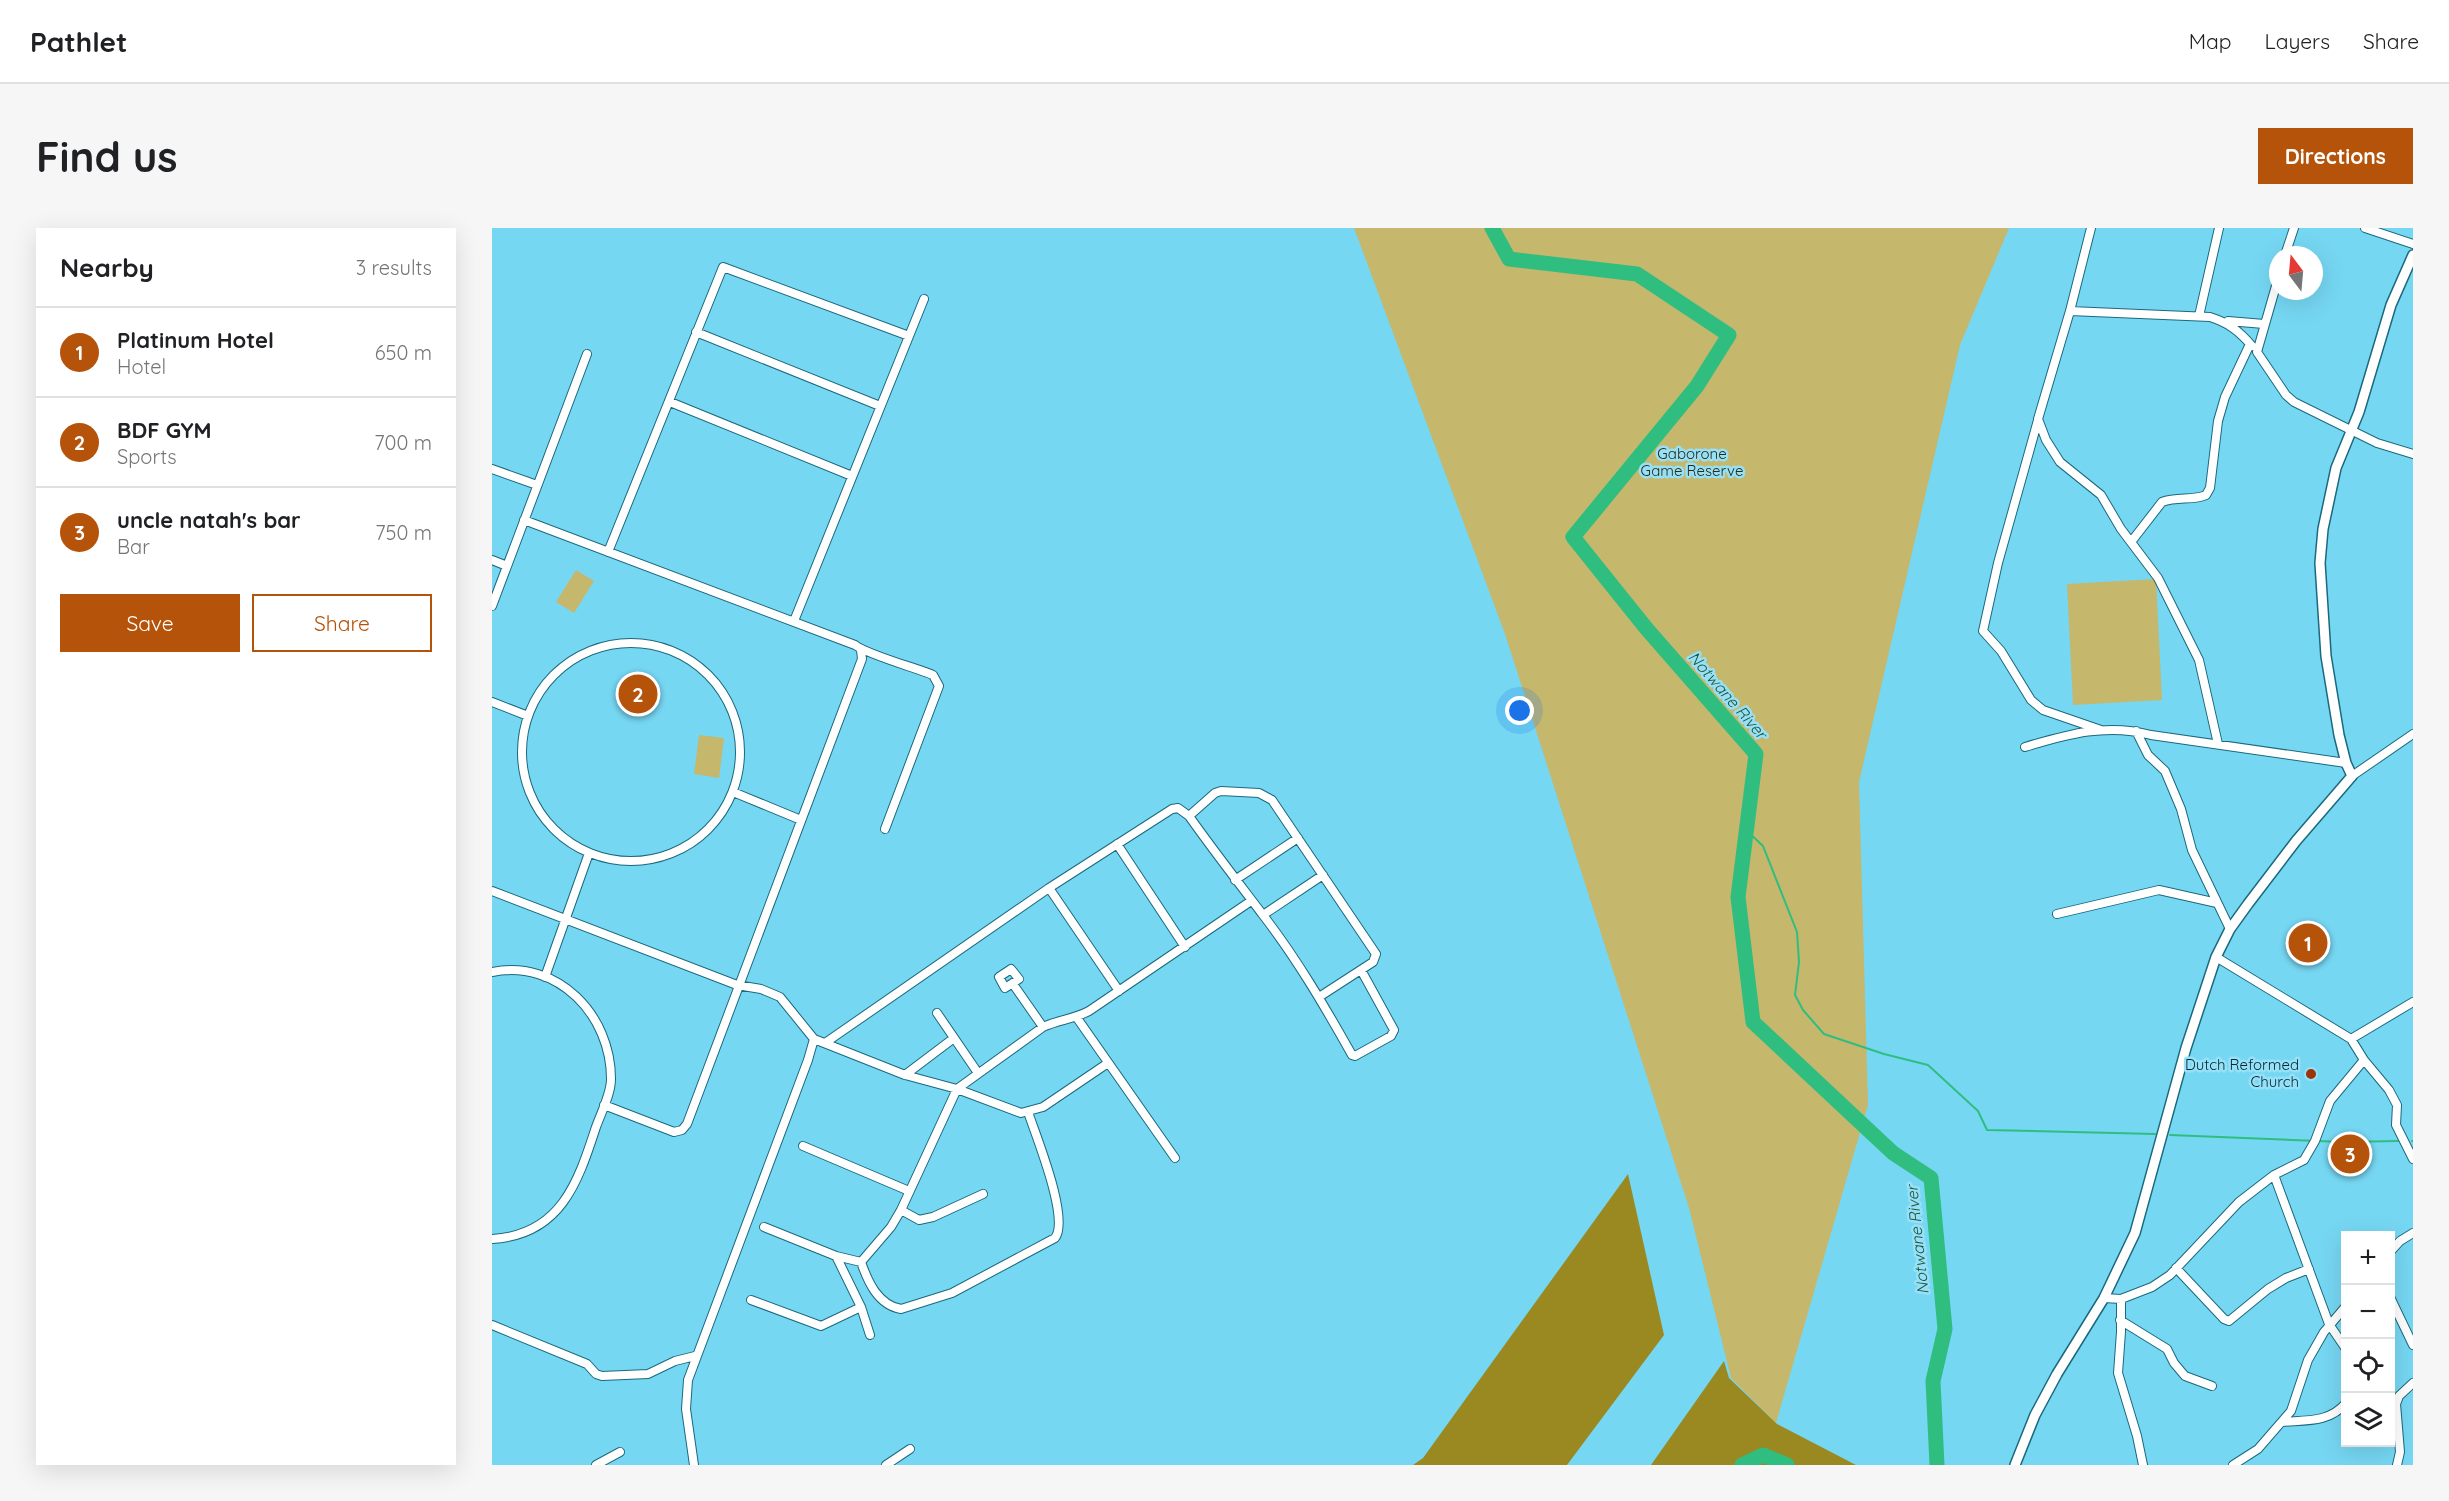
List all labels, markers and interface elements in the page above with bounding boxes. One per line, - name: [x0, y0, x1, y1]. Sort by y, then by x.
- text: Pathlet: [30, 24, 127, 59]
- text: Map: [2189, 28, 2232, 54]
- text: Layers: [2265, 28, 2330, 54]
- text: Share: [2363, 28, 2419, 54]
- button: Directions: [2258, 128, 2413, 184]
- text: Find us: [36, 130, 178, 183]
- north arrow: [2269, 246, 2323, 300]
- text: Nearby: [60, 251, 154, 284]
- text: 3 results: [356, 255, 432, 280]
- text: Platinum Hotel: [117, 326, 274, 354]
- text: 1: [76, 340, 83, 365]
- text: 650 m: [375, 340, 432, 365]
- text: Hotel: [117, 354, 166, 379]
- text: BDF GYM: [117, 416, 212, 444]
- text: 2: [74, 430, 85, 455]
- text: 700 m: [374, 430, 432, 455]
- text: Sports: [117, 444, 177, 469]
- park label: Gaborone Game Reserve: [1641, 444, 1743, 480]
- text: uncle natah's bar: [117, 506, 301, 534]
- text: 3: [74, 520, 85, 545]
- text: 750 m: [375, 520, 432, 545]
- text: Bar: [117, 534, 150, 559]
- button: Save: [60, 594, 240, 652]
- button: Share: [252, 594, 432, 652]
- water label: Notwane River: [1685, 647, 1773, 744]
- pin: 2: [618, 672, 658, 716]
- your location: [1505, 696, 1534, 725]
- pin: 1: [2288, 920, 2328, 966]
- place label: Dutch Reformed Church: [2185, 1055, 2299, 1091]
- marker: Dutch Reformed Church: [2304, 1067, 2318, 1081]
- pin: 3: [2330, 1132, 2370, 1176]
- water label: Notwane River: [1901, 1183, 1933, 1296]
- map controls: [2341, 1231, 2395, 1447]
- button: +: [2341, 1231, 2395, 1285]
- button: −: [2341, 1285, 2395, 1339]
- button: locate: [2341, 1339, 2395, 1393]
- button: layers: [2341, 1393, 2395, 1447]

